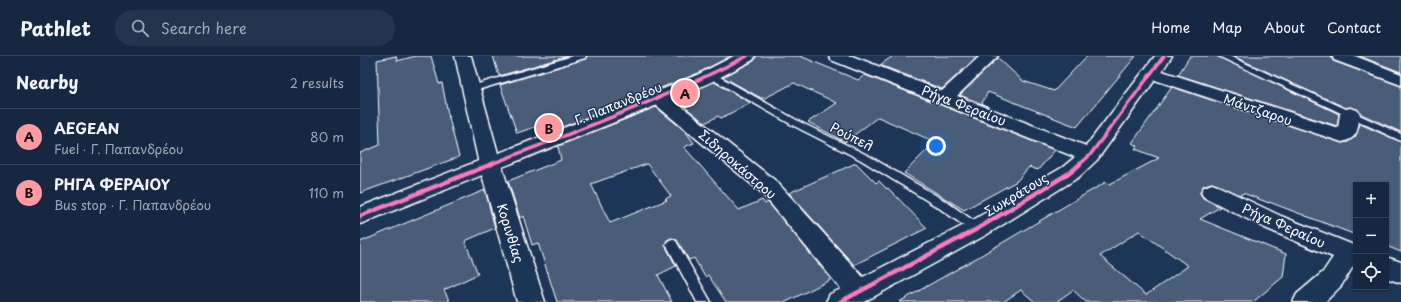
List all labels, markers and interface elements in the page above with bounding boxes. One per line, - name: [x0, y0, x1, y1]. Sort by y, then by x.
- search box: [115, 10, 395, 46]
- text: Pathlet: [20, 14, 91, 42]
- text: Search here: [161, 16, 247, 39]
- icon: search: [129, 17, 151, 39]
- text: Home: [1151, 17, 1190, 38]
- text: Map: [1212, 17, 1242, 38]
- text: About: [1264, 17, 1305, 38]
- text: Contact: [1327, 17, 1381, 38]
- text: Nearby: [16, 69, 78, 95]
- text: 2 results: [290, 73, 344, 92]
- street label: Γ. Παπανδρέου: [571, 77, 665, 129]
- pin: A: [672, 78, 698, 108]
- street label: Ρήγα Φεραίου: [919, 80, 1009, 130]
- street label: Μάντζαρου: [1221, 88, 1295, 130]
- pin: B: [536, 113, 562, 143]
- text: AEGEAN: [54, 116, 120, 139]
- street label: Ρούπελ: [827, 117, 877, 155]
- street label: Σιδηροκάστρου: [695, 125, 781, 203]
- text: A: [24, 127, 34, 146]
- text: 80 m: [310, 127, 344, 146]
- your location: [926, 136, 946, 156]
- text: Fuel · Γ. Παπανδρέου: [54, 139, 183, 158]
- street label: Σωκράτους: [981, 167, 1052, 220]
- text: ΡΗΓΑ ΦΕΡΑΙΟΥ: [54, 172, 170, 195]
- map controls: [1353, 182, 1389, 290]
- button: +: [1353, 182, 1389, 218]
- text: B: [25, 183, 33, 202]
- text: 110 m: [309, 183, 344, 202]
- text: Bus stop · Γ. Παπανδρέου: [54, 195, 211, 214]
- street label: Ρήγα Φεραίου: [1239, 198, 1329, 252]
- street label: Κορινθίας: [493, 201, 529, 265]
- button: −: [1353, 218, 1389, 254]
- button: locate: [1353, 254, 1389, 290]

